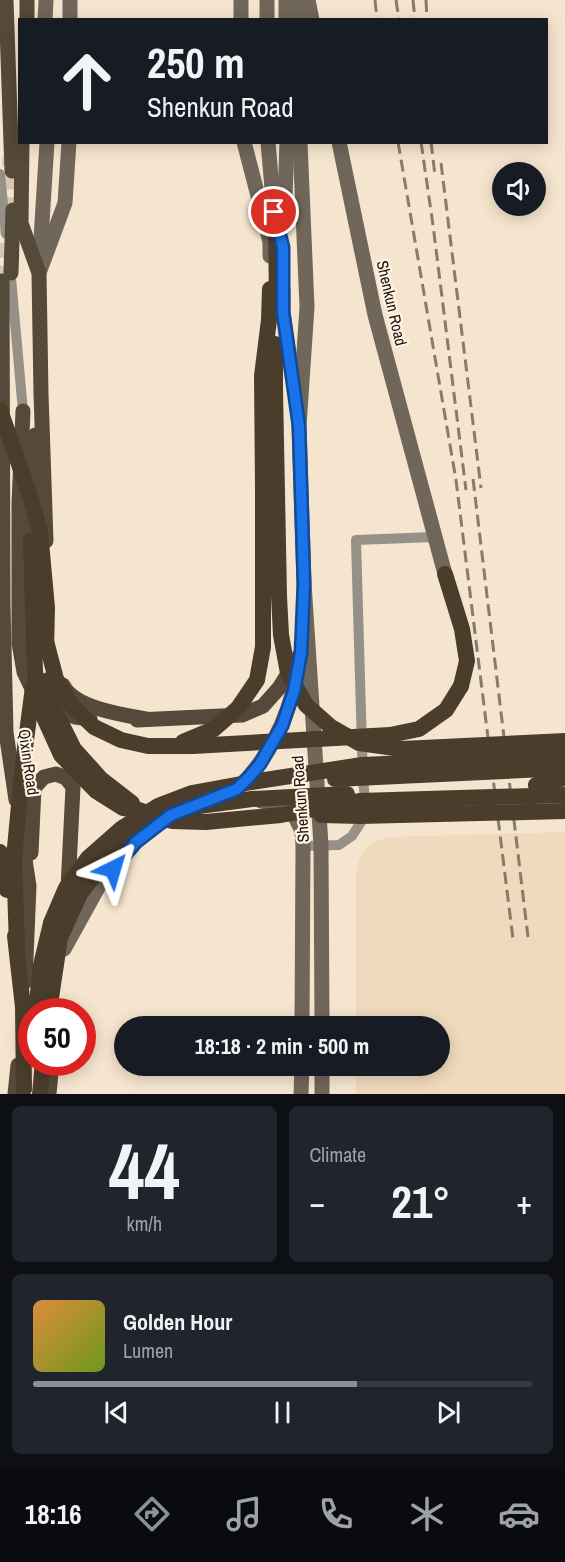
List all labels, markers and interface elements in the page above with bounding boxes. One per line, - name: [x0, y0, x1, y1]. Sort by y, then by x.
- text: 250 m: [147, 35, 245, 91]
- icon: ahead: [48, 42, 126, 120]
- text: Shenkun Road: [147, 89, 293, 125]
- map controls: [492, 162, 546, 216]
- button: sound: [492, 162, 546, 216]
- pin: [248, 186, 299, 237]
- icon: arrive: [257, 195, 290, 228]
- street label: Shenkun Road: [372, 258, 412, 348]
- street label: Qixin Road: [13, 728, 45, 796]
- street label: Shenkun Road: [286, 755, 314, 843]
- position arrow: [81, 837, 145, 901]
- speed limit sign: 50: [18, 998, 96, 1076]
- text: 18:18 · 2 min · 500 m: [195, 1031, 369, 1061]
- text: 44: [109, 1118, 180, 1223]
- text: Climate: [310, 1141, 366, 1168]
- text: 21°: [391, 1171, 450, 1232]
- text: −: [310, 1180, 325, 1224]
- text: +: [516, 1180, 532, 1224]
- text: km/h: [126, 1210, 162, 1237]
- text: Golden Hour: [123, 1307, 232, 1337]
- text: Lumen: [123, 1337, 173, 1364]
- icon: previous: [100, 1396, 133, 1429]
- icon: pause: [266, 1396, 299, 1429]
- icon: next: [432, 1396, 465, 1429]
- icon: directions: [131, 1493, 173, 1535]
- icon: music: [223, 1493, 265, 1535]
- icon: phone: [315, 1493, 357, 1535]
- icon: climate: [406, 1493, 448, 1535]
- icon: car: [498, 1493, 540, 1535]
- text: 18:16: [25, 1496, 81, 1532]

